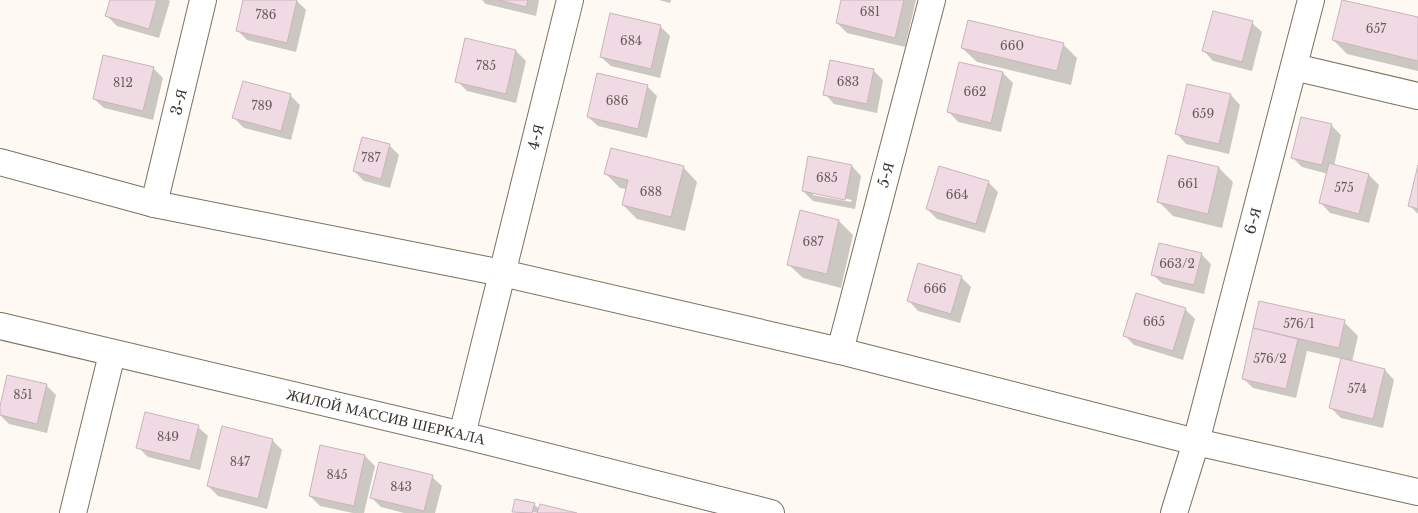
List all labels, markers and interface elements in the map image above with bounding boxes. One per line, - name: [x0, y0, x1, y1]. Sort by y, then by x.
- house number: 681: [860, 4, 880, 19]
- house number: 786: [255, 7, 277, 22]
- house number: 657: [1366, 21, 1387, 36]
- house number: 684: [620, 33, 642, 48]
- house number: 660: [1000, 38, 1024, 53]
- house number: 785: [476, 58, 496, 73]
- house number: 683: [837, 74, 859, 89]
- house number: 812: [113, 75, 133, 90]
- house number: 662: [964, 84, 986, 99]
- street label: 3-Я: [166, 87, 191, 117]
- house number: 686: [606, 93, 629, 108]
- house number: 789: [251, 98, 273, 113]
- house number: 659: [1192, 106, 1214, 121]
- street label: 4-Я: [523, 122, 548, 152]
- house number: 787: [361, 150, 382, 165]
- street label: 5-Я: [873, 160, 898, 190]
- house number: 685: [816, 170, 838, 185]
- house number: 661: [1178, 176, 1198, 191]
- house number: 575: [1334, 180, 1354, 195]
- house number: 688: [640, 184, 662, 199]
- house number: 664: [946, 187, 968, 202]
- street label: 6-Я: [1240, 206, 1265, 236]
- house number: 687: [802, 234, 824, 249]
- house number: 663/2: [1159, 256, 1195, 271]
- house number: 666: [923, 281, 947, 296]
- house number: 665: [1143, 314, 1165, 329]
- house number: 576/1: [1283, 316, 1315, 331]
- house number: 576/2: [1253, 351, 1287, 366]
- house number: 574: [1347, 381, 1367, 396]
- street label: ЖИЛОЙ МАССИВ ШЕРКАЛА: [285, 384, 488, 449]
- house number: 851: [13, 387, 33, 402]
- house number: 849: [157, 429, 179, 444]
- house number: 847: [230, 454, 251, 469]
- house number: 845: [326, 467, 348, 482]
- house number: 843: [390, 479, 412, 494]

